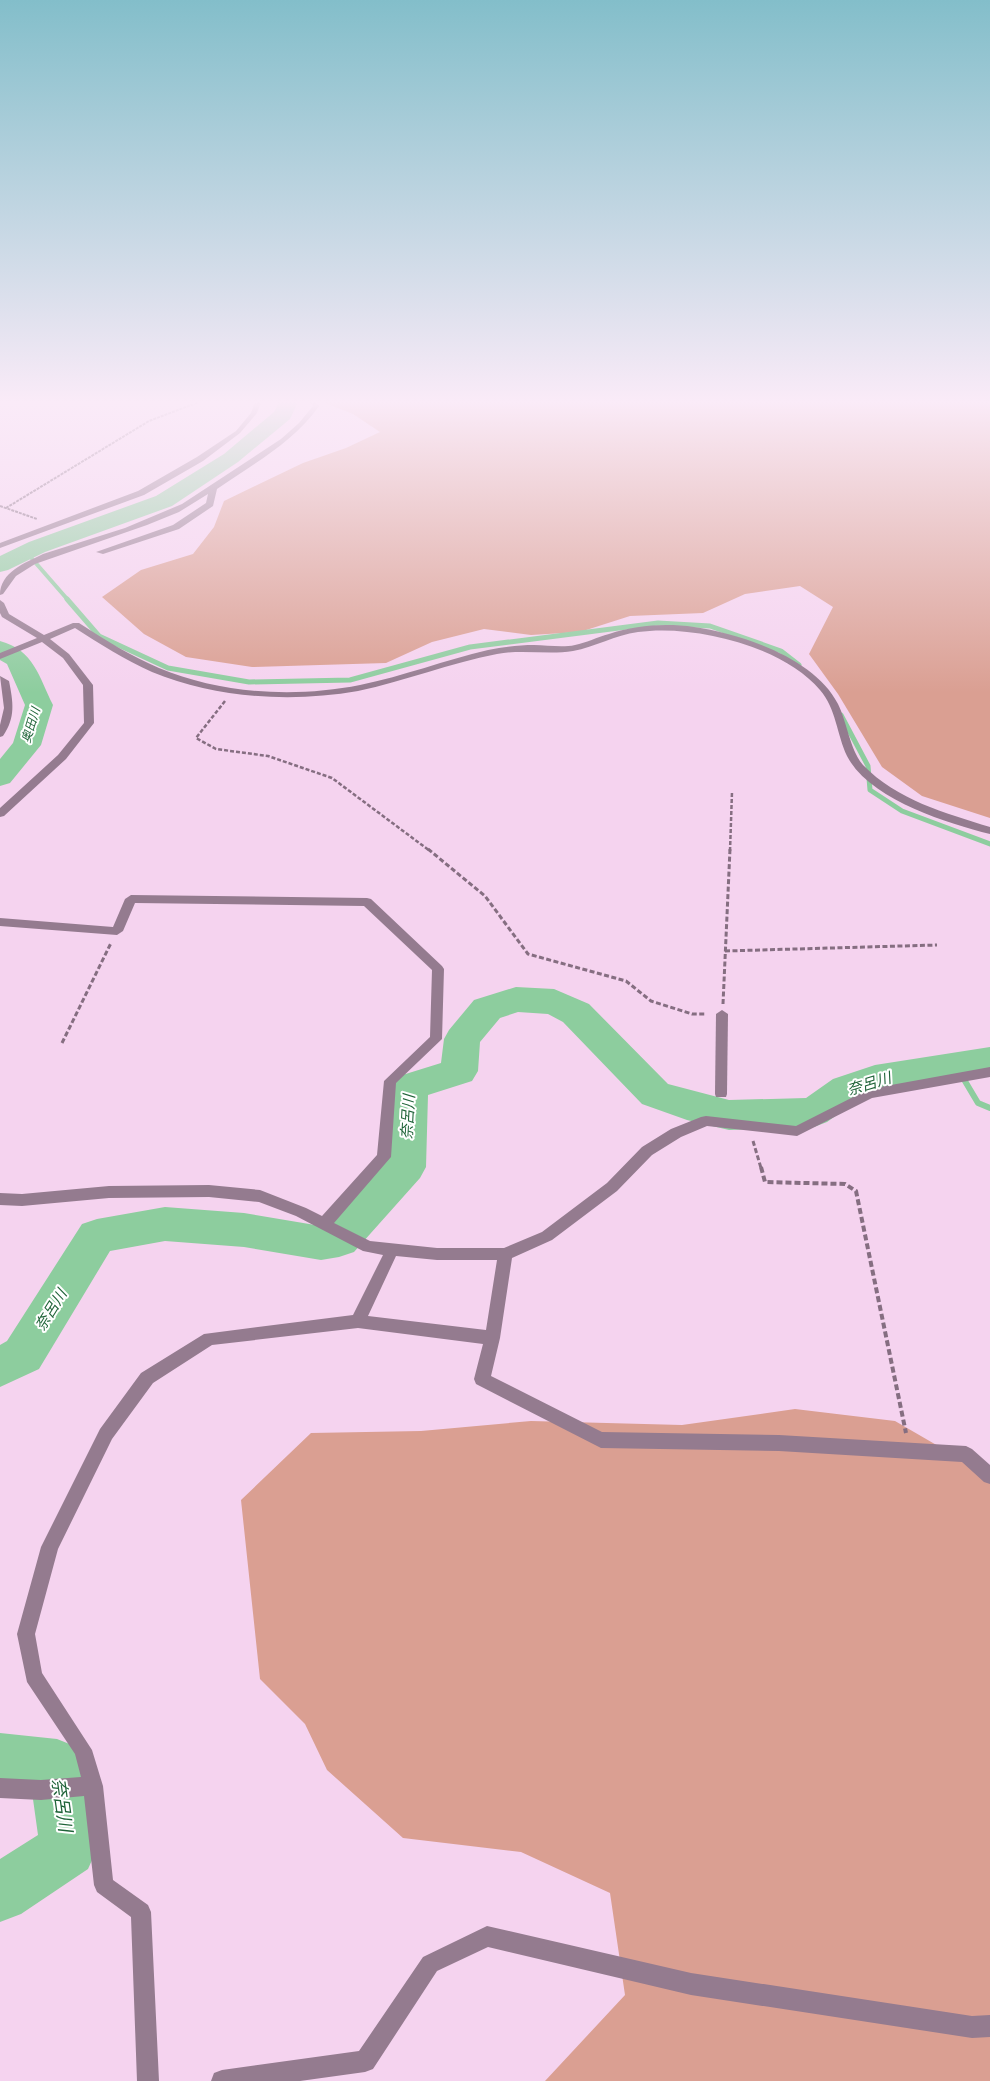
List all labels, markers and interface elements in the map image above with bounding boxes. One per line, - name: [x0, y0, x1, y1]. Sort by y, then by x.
- water label: 奥田川: [19, 704, 44, 744]
- water label: 奈呂川: [845, 1068, 895, 1099]
- water label: 奈呂川: [398, 1092, 418, 1140]
- water label: 奈呂川: [31, 1284, 72, 1334]
- water label: 奈呂川: [48, 1777, 77, 1835]

